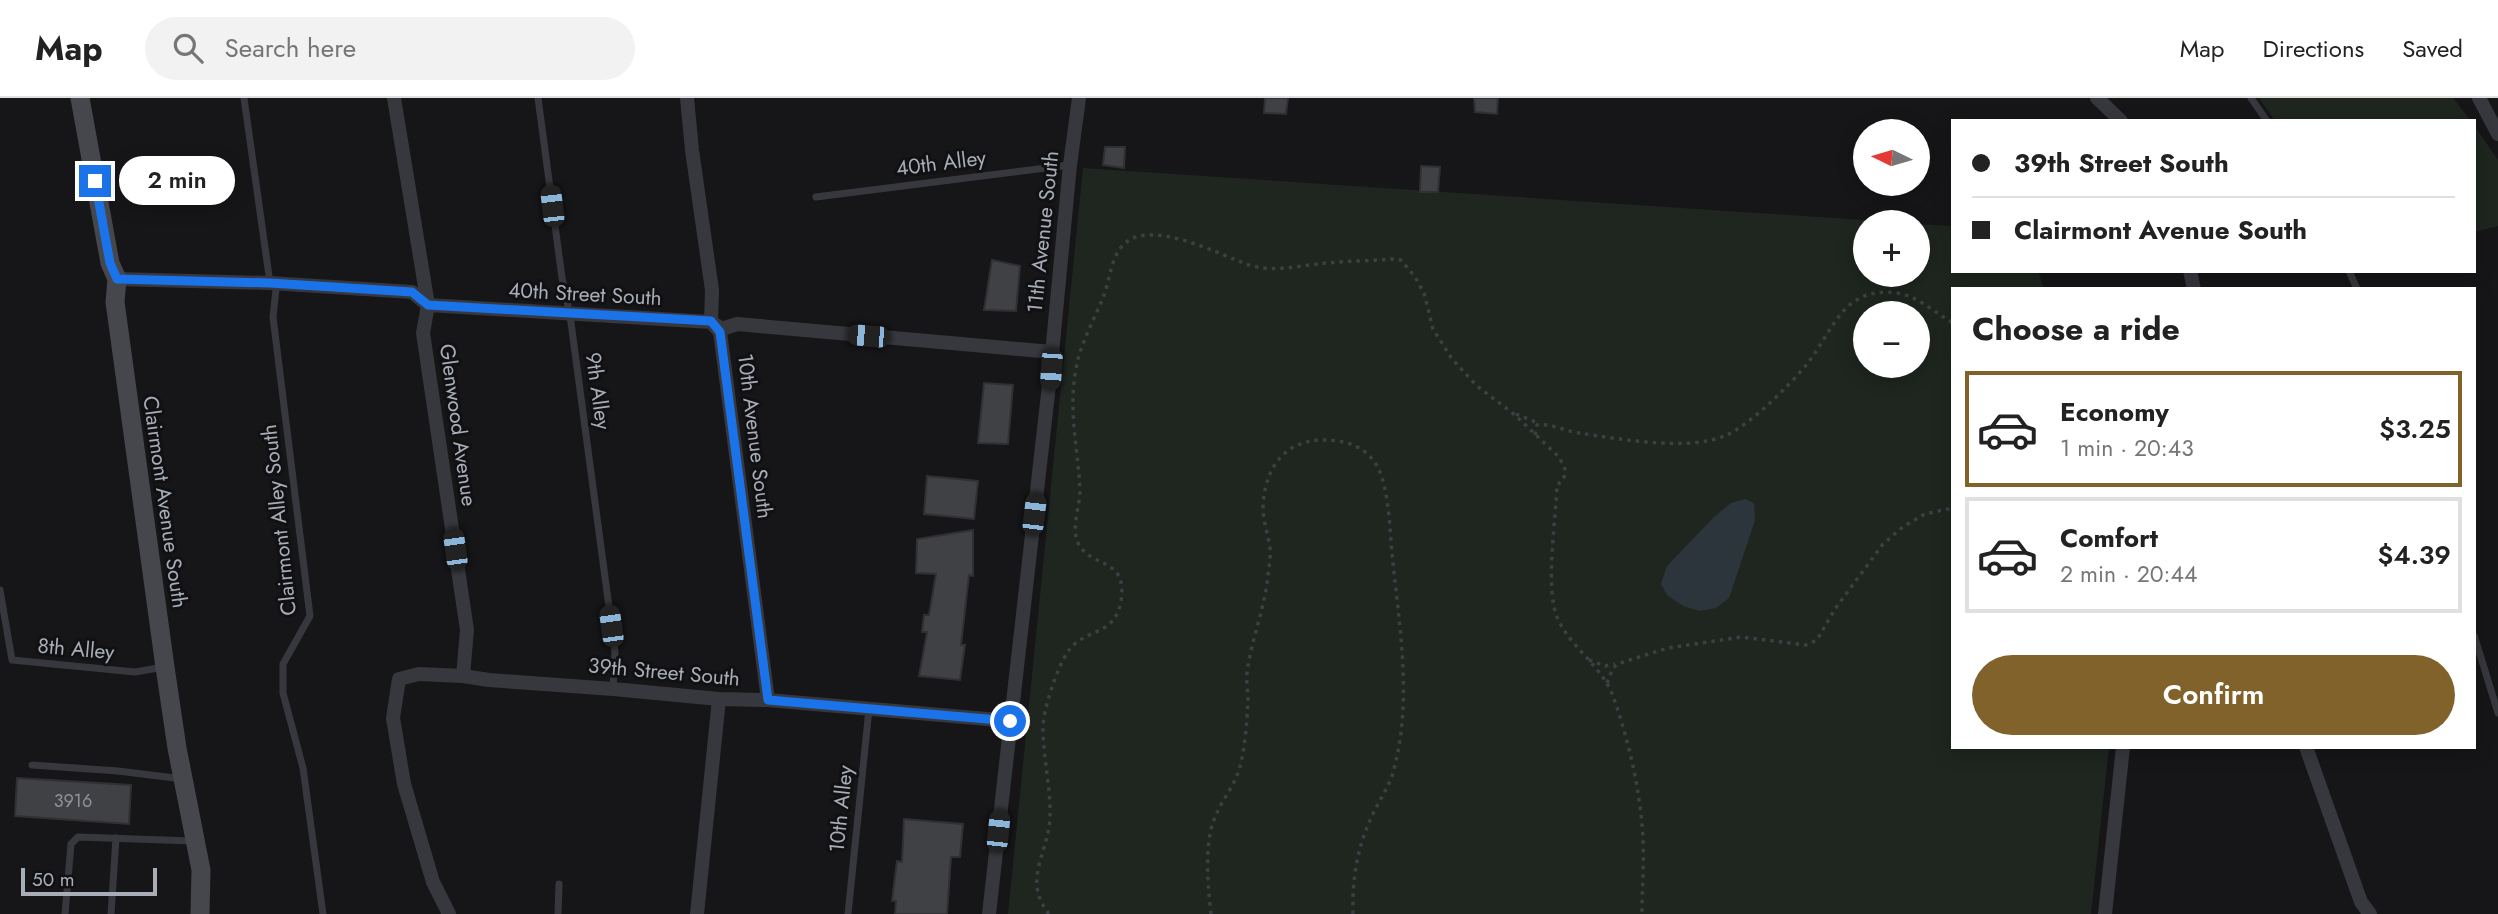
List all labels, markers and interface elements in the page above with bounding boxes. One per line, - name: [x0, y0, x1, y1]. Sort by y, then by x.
- search box: [145, 17, 635, 80]
- text: Map: [35, 25, 103, 72]
- icon: search: [169, 29, 207, 67]
- text: Search here: [225, 29, 356, 67]
- text: Map: [2180, 31, 2225, 66]
- text: Directions: [2263, 31, 2364, 66]
- text: Saved: [2402, 31, 2463, 66]
- north arrow: [1853, 119, 1930, 196]
- map controls: [1853, 119, 1930, 378]
- street label: 40th Alley: [894, 143, 988, 183]
- text: 39th Street South: [2014, 144, 2229, 182]
- street label: 11th Avenue South: [1020, 149, 1066, 315]
- callout: 2 min: [119, 156, 235, 206]
- text: 2 min: [147, 163, 207, 197]
- route end: [79, 165, 111, 197]
- car: [540, 184, 565, 228]
- button: +: [1853, 210, 1930, 287]
- text: Clairmont Avenue South: [2014, 211, 2307, 249]
- street label: 40th Street South: [507, 275, 663, 313]
- button: −: [1853, 301, 1930, 378]
- text: Choose a ride: [1972, 306, 2180, 352]
- car: [847, 324, 890, 348]
- street label: Glenwood Avenue: [432, 342, 484, 508]
- car: [1040, 347, 1063, 391]
- street label: 9th Alley: [578, 350, 618, 432]
- street label: 10th Avenue South: [730, 352, 780, 520]
- text: Economy: [2060, 393, 2169, 431]
- street label: Clairmont Avenue South: [135, 394, 195, 610]
- icon: car: [1976, 398, 2039, 461]
- text: $3.25: [2379, 410, 2451, 448]
- street label: Clairmont Alley South: [254, 423, 304, 617]
- text: 1 min · 20:43: [2060, 431, 2194, 465]
- car: [1022, 492, 1047, 536]
- text: Comfort: [2060, 519, 2158, 557]
- icon: car: [1976, 524, 2039, 587]
- car: [442, 527, 469, 571]
- text: $4.39: [2378, 536, 2451, 574]
- text: 2 min · 20:44: [2060, 557, 2197, 591]
- car: [598, 604, 625, 648]
- street label: 8th Alley: [36, 631, 116, 667]
- street label: 39th Street South: [587, 650, 741, 694]
- button: Confirm: [1972, 655, 2455, 735]
- route start: [994, 705, 1026, 737]
- street label: 10th Alley: [821, 763, 861, 854]
- house number: 3916: [54, 788, 92, 814]
- car: [986, 809, 1011, 853]
- scale bar: [21, 865, 158, 897]
- text: 50 m: [32, 866, 75, 893]

